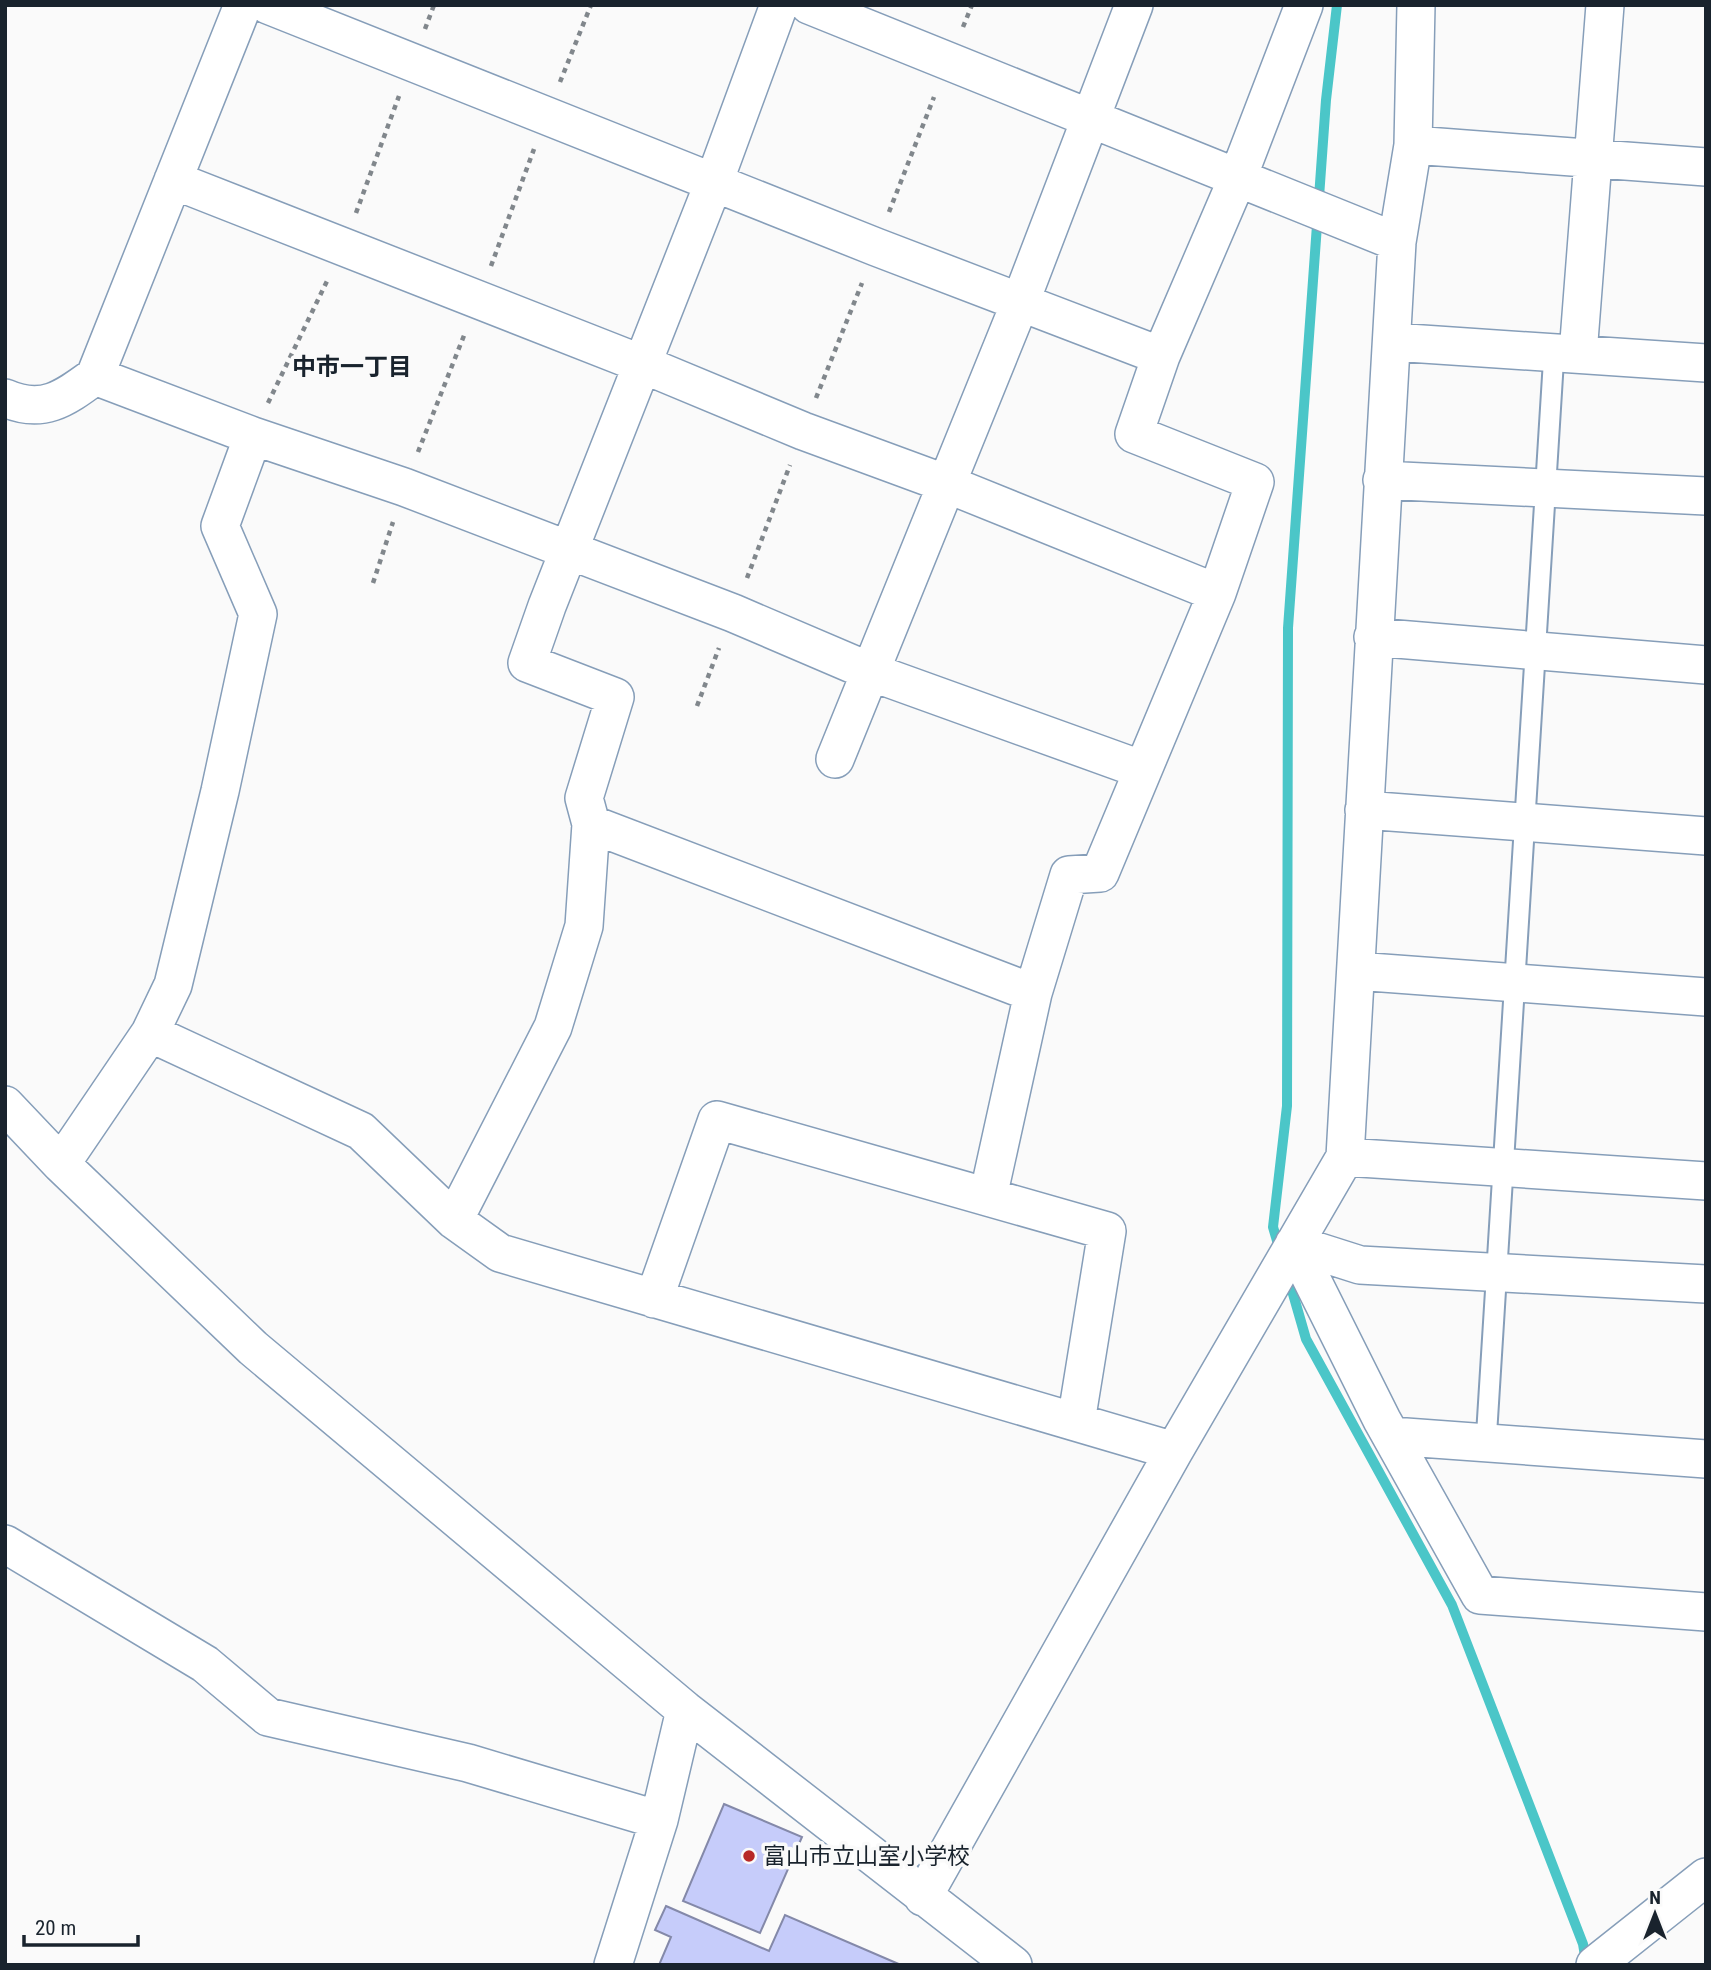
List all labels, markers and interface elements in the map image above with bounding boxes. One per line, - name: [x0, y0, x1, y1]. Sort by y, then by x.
- district label: 中市一丁目: [292, 353, 412, 381]
- place label: 富山市立山室小学校: [763, 1843, 970, 1870]
- marker: 富山市立山室小学校: [741, 1848, 757, 1864]
- north arrow: [1620, 1879, 1690, 1949]
- text: N: [1649, 1886, 1661, 1909]
- scale bar: [24, 1904, 138, 1948]
- text: 20 m: [35, 1916, 76, 1940]

